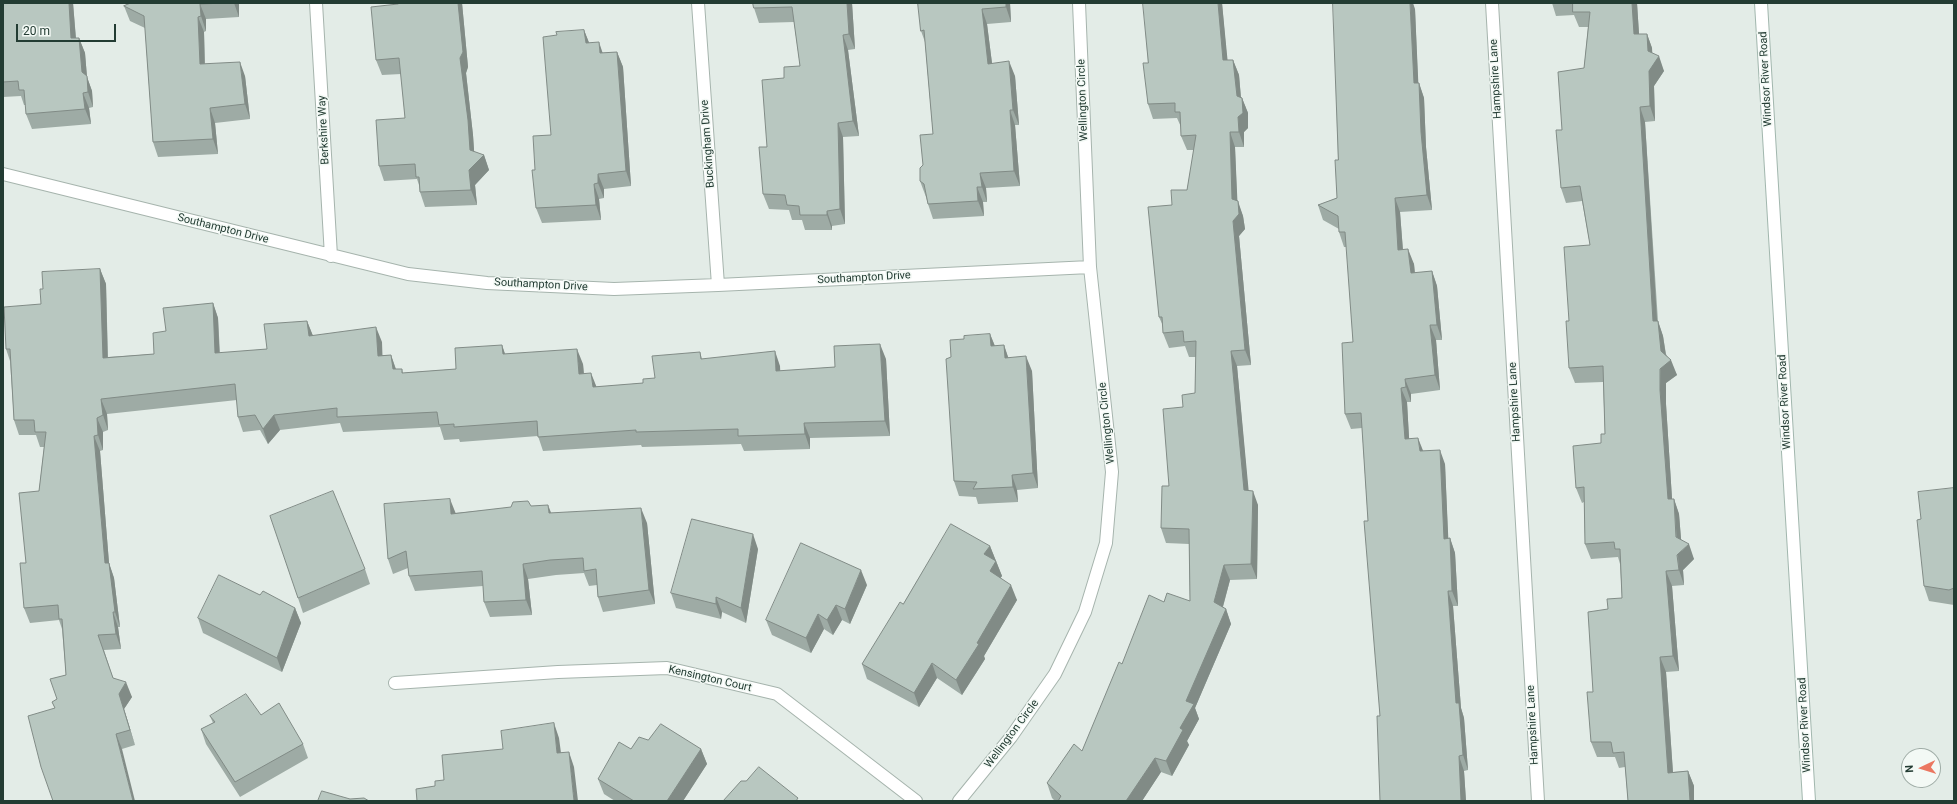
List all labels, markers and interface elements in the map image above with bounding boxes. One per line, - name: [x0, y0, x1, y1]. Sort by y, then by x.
- scale bar: [18, 16, 118, 42]
- text: 20 m: [23, 24, 50, 38]
- street label: Windsor River Road: [1757, 31, 1775, 127]
- street label: Hampshire Lane: [1487, 39, 1505, 119]
- street label: Wellington Circle: [1075, 59, 1091, 141]
- street label: Berkshire Way: [316, 95, 332, 165]
- street label: Buckingham Drive: [698, 99, 718, 189]
- street label: Southampton Drive: [176, 211, 270, 247]
- street label: Southampton Drive: [817, 269, 911, 287]
- street label: Southampton Drive: [494, 276, 588, 294]
- street label: Windsor River Road: [1776, 354, 1794, 450]
- street label: Hampshire Lane: [1506, 362, 1524, 442]
- street label: Wellington Circle: [1096, 382, 1118, 464]
- street label: Kensington Court: [667, 663, 753, 695]
- street label: Windsor River Road: [1796, 677, 1814, 773]
- street label: Hampshire Lane: [1524, 685, 1542, 765]
- street label: Wellington Circle: [982, 697, 1042, 771]
- north arrow: [1901, 748, 1941, 788]
- text: N: [1903, 764, 1916, 773]

